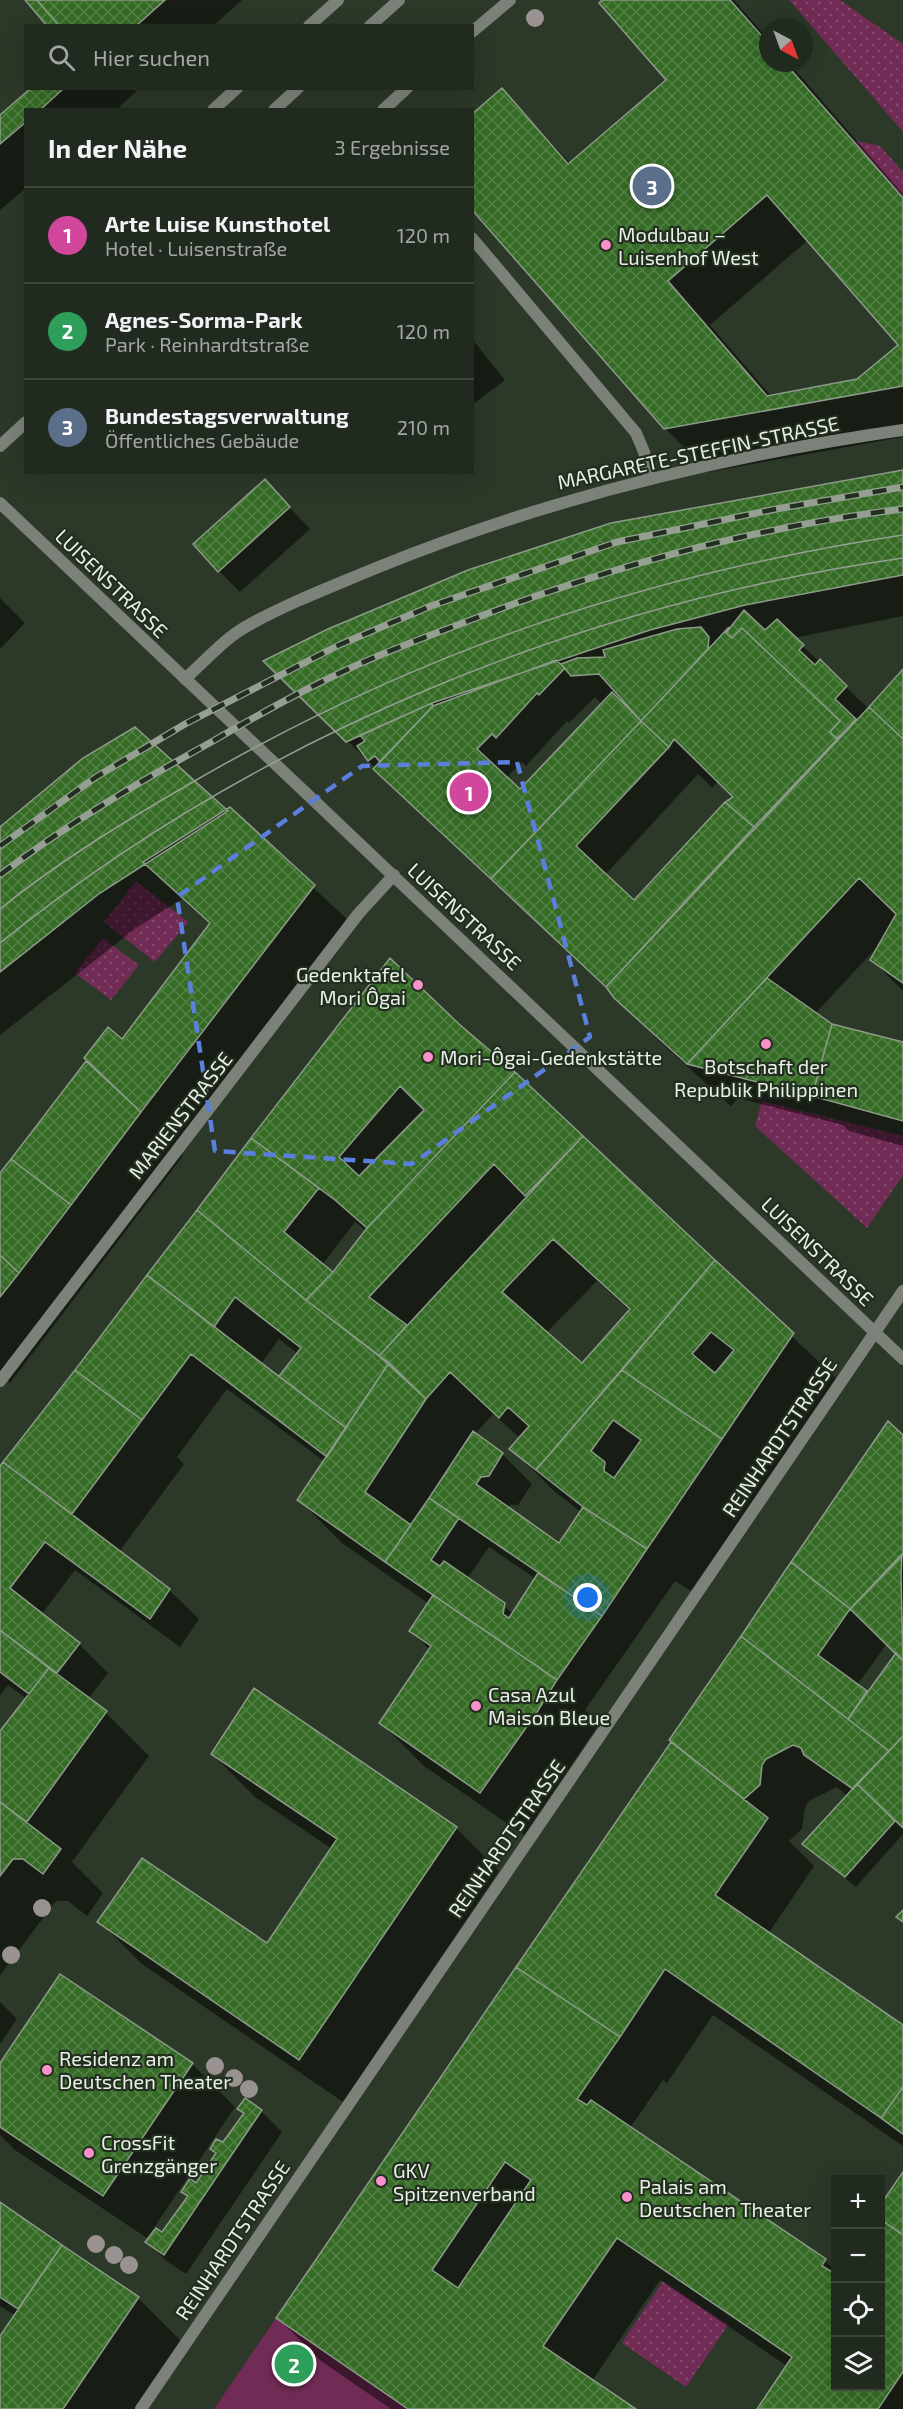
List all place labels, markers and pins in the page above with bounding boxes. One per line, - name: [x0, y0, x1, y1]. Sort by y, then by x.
- pin: 3: [632, 164, 672, 208]
- place label: Modulbau – Luisenhof West: [618, 222, 759, 269]
- marker: Modulbau – Luisenhof West: [599, 238, 613, 252]
- pin: 1: [450, 770, 488, 814]
- place label: Gedenktafel Mori Ôgai: [296, 962, 406, 1009]
- marker: Gedenktafel Mori Ôgai: [411, 978, 425, 992]
- marker: Botschaft der Republik Philippinen: [759, 1037, 773, 1051]
- place label: Mori-Ôgai-Gedenkstätte: [440, 1045, 662, 1069]
- marker: Mori-Ôgai-Gedenkstätte: [421, 1050, 435, 1064]
- place label: Botschaft der Republik Philippinen: [674, 1054, 858, 1101]
- place label: Casa Azul Maison Bleue: [488, 1682, 610, 1729]
- marker: Casa Azul Maison Bleue: [469, 1699, 483, 1713]
- place label: Residenz am Deutschen Theater: [59, 2046, 231, 2093]
- marker: Residenz am Deutschen Theater: [40, 2063, 54, 2077]
- place label: CrossFit Grenzgänger: [101, 2130, 217, 2177]
- marker: CrossFit Grenzgänger: [82, 2146, 96, 2160]
- place label: GKV Spitzenverband: [393, 2158, 536, 2205]
- marker: GKV Spitzenverband: [374, 2174, 388, 2188]
- place label: Palais am Deutschen Theater: [639, 2174, 811, 2221]
- marker: Palais am Deutschen Theater: [620, 2190, 634, 2204]
- pin: 2: [274, 2342, 314, 2386]

